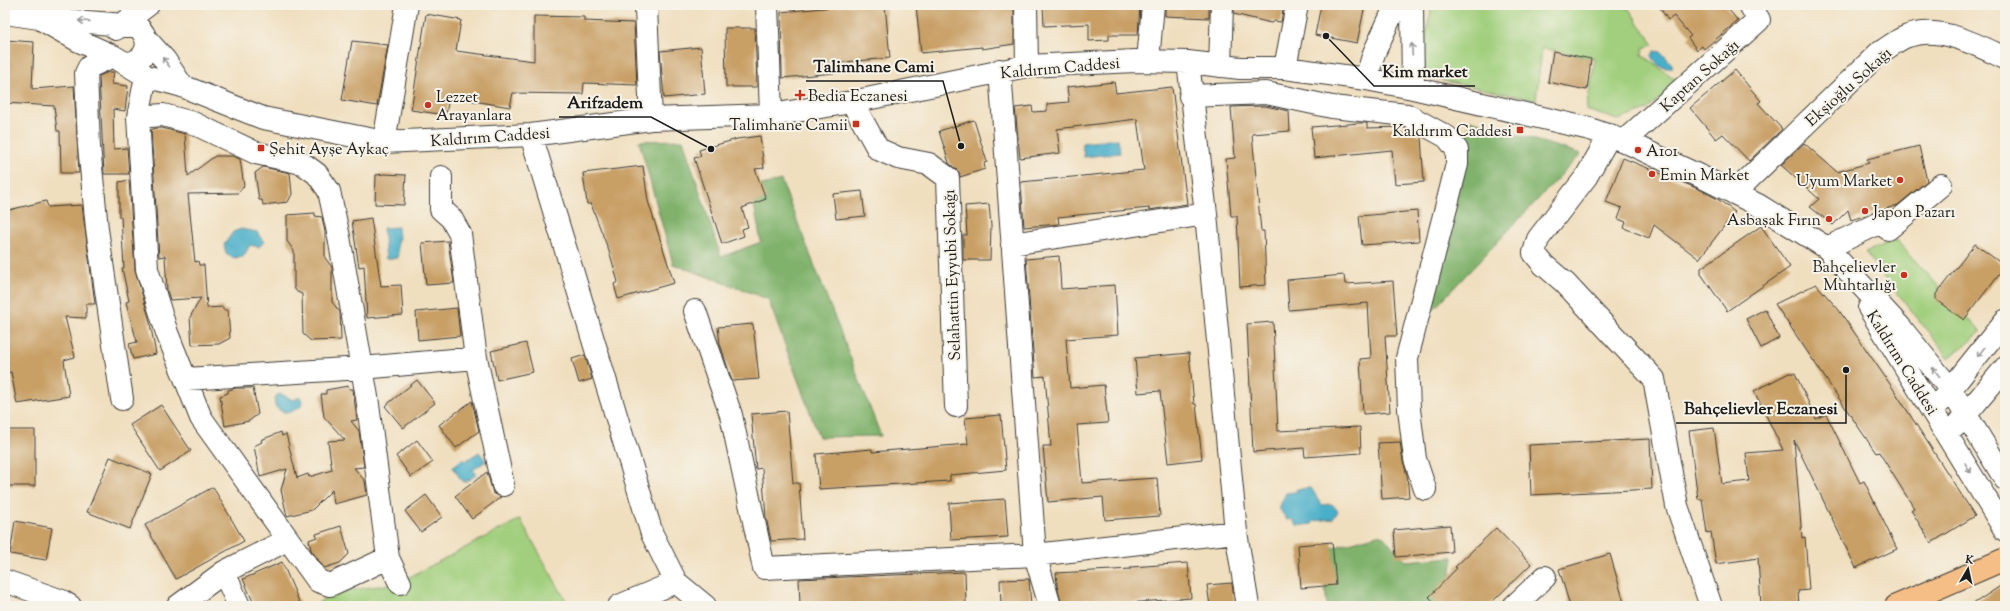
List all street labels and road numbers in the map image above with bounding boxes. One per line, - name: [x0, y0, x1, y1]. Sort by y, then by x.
- street label: Kaptan Sokağı: [1656, 35, 1746, 119]
- street label: Ekşioğlu Sokağı: [1801, 42, 1898, 133]
- street label: Kaldırım Caddesi: [1000, 53, 1121, 86]
- street label: Kaldırım Caddesi: [430, 123, 551, 154]
- street label: Selahattin Eyyubi Sokağı: [939, 188, 968, 361]
- street label: Kaldırım Caddesi: [1859, 306, 1943, 421]

